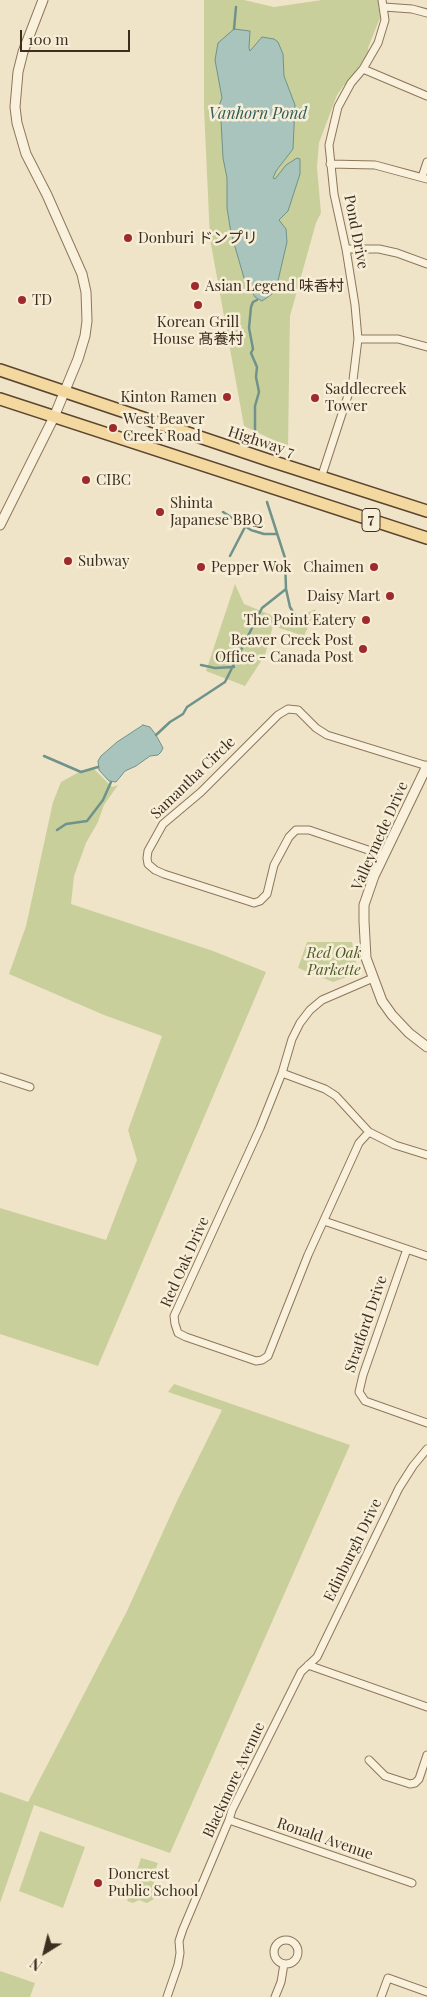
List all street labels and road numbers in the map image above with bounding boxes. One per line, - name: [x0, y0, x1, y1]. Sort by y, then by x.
- street label: Pond Drive: [340, 194, 372, 270]
- street label: Highway 7: [226, 423, 296, 461]
- road number: 7: [362, 508, 380, 532]
- street label: Samantha Circle: [147, 733, 239, 823]
- street label: Valleymede Drive: [348, 779, 412, 893]
- street label: Red Oak Drive: [157, 1214, 213, 1310]
- street label: Stratford Drive: [341, 1273, 391, 1375]
- street label: Edinburgh Drive: [320, 1496, 386, 1604]
- street label: Blackmore Avenue: [199, 1719, 269, 1841]
- street label: Ronald Avenue: [275, 1814, 375, 1864]

